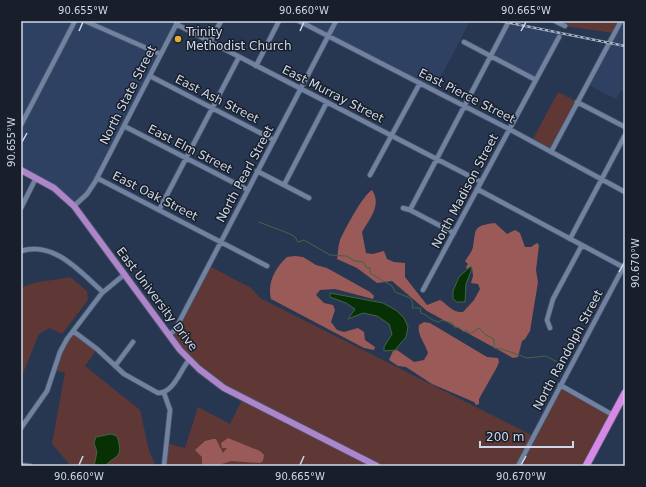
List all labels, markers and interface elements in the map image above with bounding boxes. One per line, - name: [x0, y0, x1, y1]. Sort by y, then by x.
- text: 90.655°W: [58, 5, 108, 16]
- text: 90.660°W: [279, 5, 329, 16]
- text: 90.665°W: [501, 5, 551, 16]
- place label: Trinity Methodist Church: [185, 25, 292, 53]
- marker: Trinity Methodist Church: [173, 34, 183, 44]
- street label: North State Street: [97, 43, 159, 147]
- street label: East Murray Street: [280, 62, 386, 126]
- street label: East Pierce Street: [416, 66, 518, 127]
- street label: East Ash Street: [173, 72, 261, 126]
- text: 90.655°W: [6, 117, 17, 167]
- street label: East Elm Street: [146, 122, 235, 176]
- street label: North Pearl Street: [214, 123, 277, 225]
- street label: North Madison Street: [429, 131, 501, 251]
- street label: East Oak Street: [110, 168, 200, 224]
- text: 90.670°W: [630, 238, 641, 288]
- street label: East University Drive: [113, 244, 201, 354]
- street label: North Randolph Street: [530, 287, 606, 413]
- scale bar: [480, 423, 573, 449]
- text: 200 m: [486, 430, 524, 444]
- text: 90.660°W: [54, 471, 104, 482]
- text: 90.665°W: [275, 471, 325, 482]
- text: 90.670°W: [496, 471, 546, 482]

